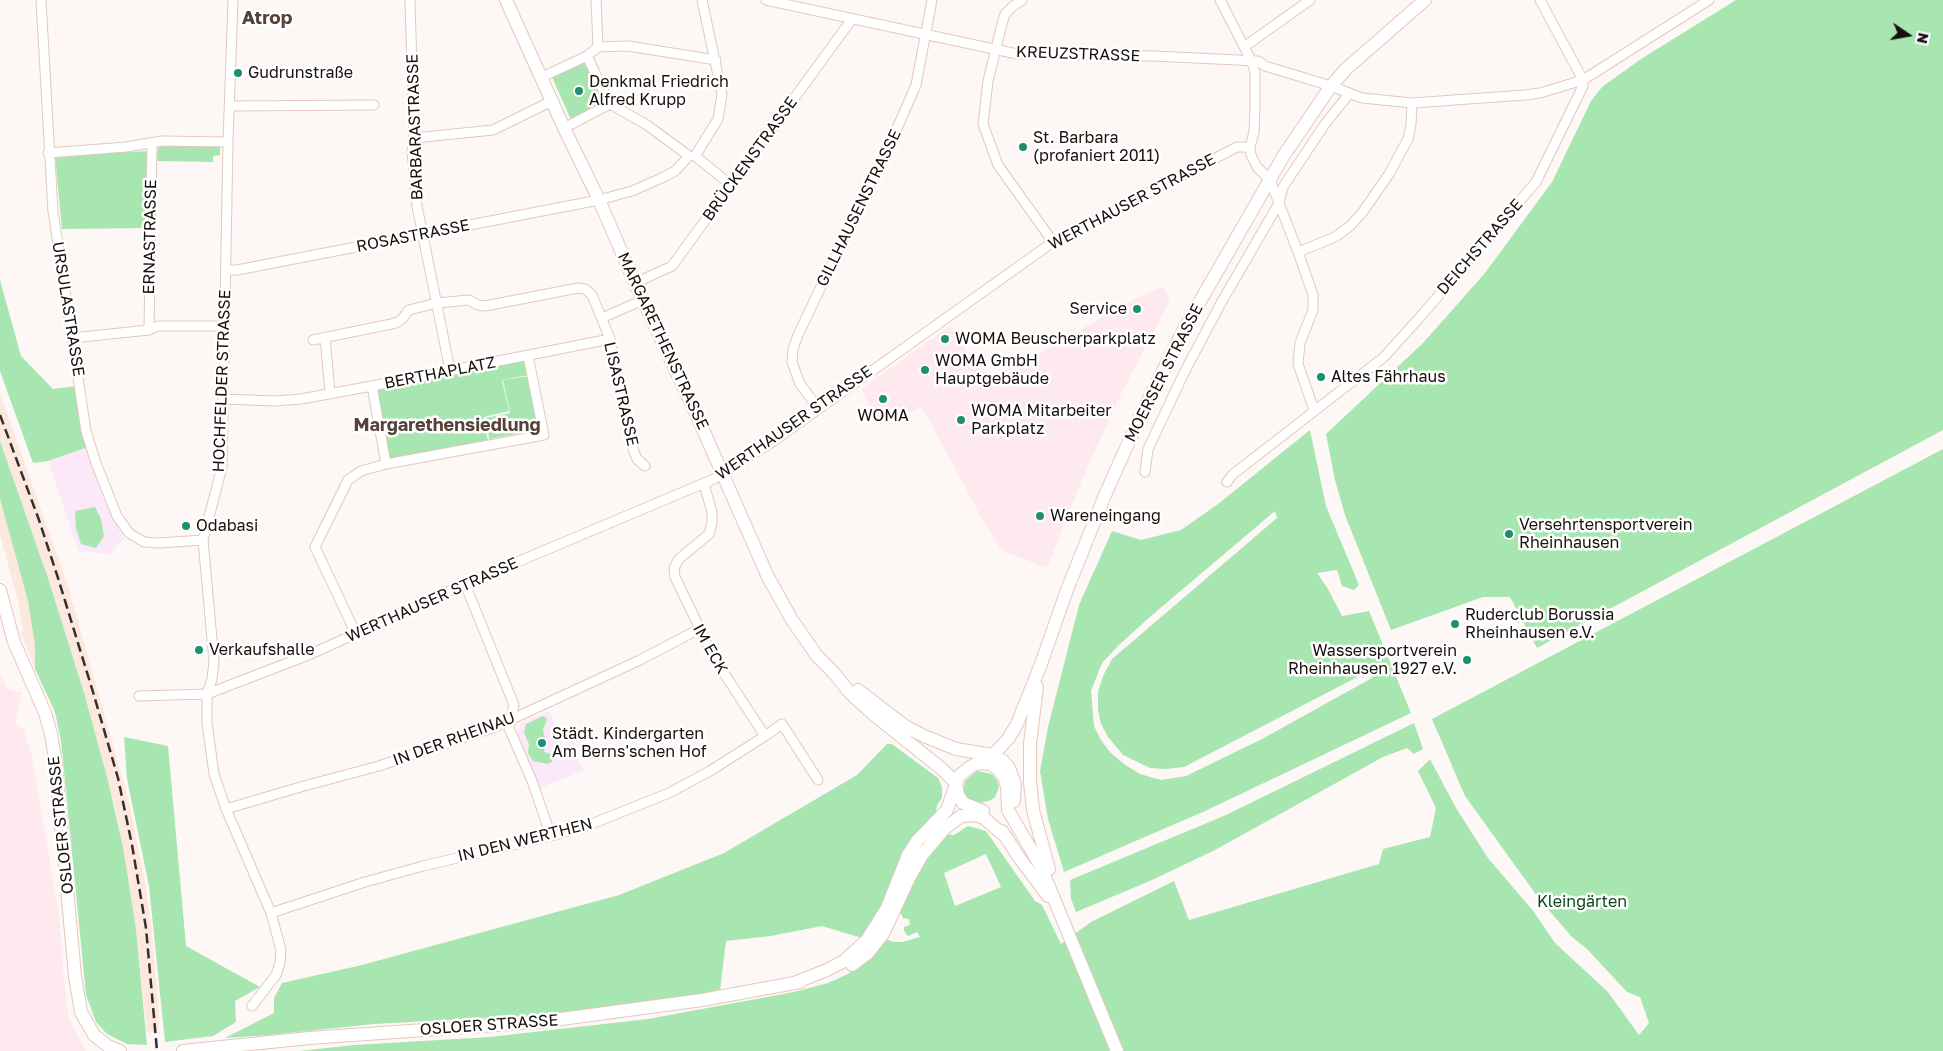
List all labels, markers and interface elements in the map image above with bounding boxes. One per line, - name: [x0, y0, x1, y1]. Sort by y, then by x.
- district label: Atrop: [242, 7, 292, 29]
- north arrow: [1883, 10, 1933, 60]
- text: N: [1914, 31, 1933, 45]
- street label: KREUZSTRASSE: [1016, 42, 1140, 66]
- street label: BARBARASTRASSE: [403, 54, 427, 200]
- place label: Gudrunstraße: [248, 63, 353, 83]
- marker: Gudrunstraße: [232, 67, 244, 79]
- place label: Denkmal Friedrich Alfred Krupp: [589, 72, 729, 110]
- marker: Denkmal Friedrich Alfred Krupp: [573, 85, 585, 97]
- street label: BRÜCKENSTRASSE: [699, 93, 801, 225]
- street label: GILLHAUSENSTRASSE: [813, 126, 905, 290]
- place label: St. Barbara (profaniert 2011): [1033, 128, 1160, 166]
- marker: St. Barbara (profaniert 2011): [1017, 141, 1029, 153]
- street label: WERTHAUSER STRASSE: [1045, 150, 1219, 254]
- street label: ERNASTRASSE: [139, 179, 161, 295]
- street label: DEICHSTRASSE: [1433, 195, 1527, 299]
- street label: ROSASTRASSE: [355, 216, 471, 256]
- street label: URSULASTRASSE: [48, 240, 88, 378]
- street label: MARGARETHENSTRASSE: [613, 249, 713, 433]
- street label: HOCHFELDER STRASSE: [209, 289, 235, 473]
- place label: Service: [1070, 299, 1127, 319]
- street label: MOERSER STRASSE: [1121, 301, 1207, 445]
- marker: Service: [1131, 303, 1143, 315]
- place label: WOMA Beuscherparkplatz: [955, 329, 1156, 349]
- marker: WOMA Beuscherparkplatz: [939, 333, 951, 345]
- street label: LISASTRASSE: [600, 340, 642, 448]
- place label: WOMA GmbH Hauptgebäude: [935, 351, 1049, 389]
- street label: BERTHAPLATZ: [383, 353, 497, 393]
- street label: WERTHAUSER STRASSE: [712, 362, 876, 484]
- marker: WOMA GmbH Hauptgebäude: [919, 364, 931, 376]
- place label: Altes Fährhaus: [1331, 367, 1446, 387]
- marker: Altes Fährhaus: [1315, 371, 1327, 383]
- marker: WOMA: [877, 393, 889, 405]
- place label: WOMA Mitarbeiter Parkplatz: [971, 401, 1112, 439]
- place label: WOMA: [857, 406, 909, 426]
- district label: Margarethensiedlung: [353, 414, 541, 436]
- marker: WOMA Mitarbeiter Parkplatz: [955, 414, 967, 426]
- place label: Wareneingang: [1050, 506, 1161, 526]
- marker: Wareneingang: [1034, 510, 1046, 522]
- place label: Versehrtensportverein Rheinhausen: [1519, 515, 1693, 553]
- place label: Odabasi: [196, 516, 258, 536]
- marker: Odabasi: [180, 520, 192, 532]
- marker: Versehrtensportverein Rheinhausen: [1503, 528, 1515, 540]
- street label: WERTHAUSER STRASSE: [343, 553, 521, 647]
- place label: Ruderclub Borussia Rheinhausen e.V.: [1465, 605, 1614, 643]
- marker: Ruderclub Borussia Rheinhausen e.V.: [1449, 618, 1461, 630]
- street label: IM ECK: [688, 621, 732, 677]
- place label: Verkaufshalle: [209, 640, 314, 660]
- place label: Wassersportverein Rheinhausen 1927 e.V.: [1288, 641, 1457, 679]
- marker: Verkaufshalle: [193, 644, 205, 656]
- marker: Wassersportverein Rheinhausen 1927 e.V.: [1461, 654, 1473, 666]
- street label: IN DER RHEINAU: [390, 708, 518, 770]
- place label: Städt. Kindergarten Am Berns'schen Hof: [552, 724, 707, 762]
- marker: Städt. Kindergarten Am Berns'schen Hof: [536, 737, 548, 749]
- street label: OSLOER STRASSE: [44, 755, 78, 895]
- street label: IN DEN WERTHEN: [456, 814, 594, 866]
- park label: Kleingärten: [1537, 892, 1627, 912]
- street label: OSLOER STRASSE: [419, 1011, 559, 1039]

